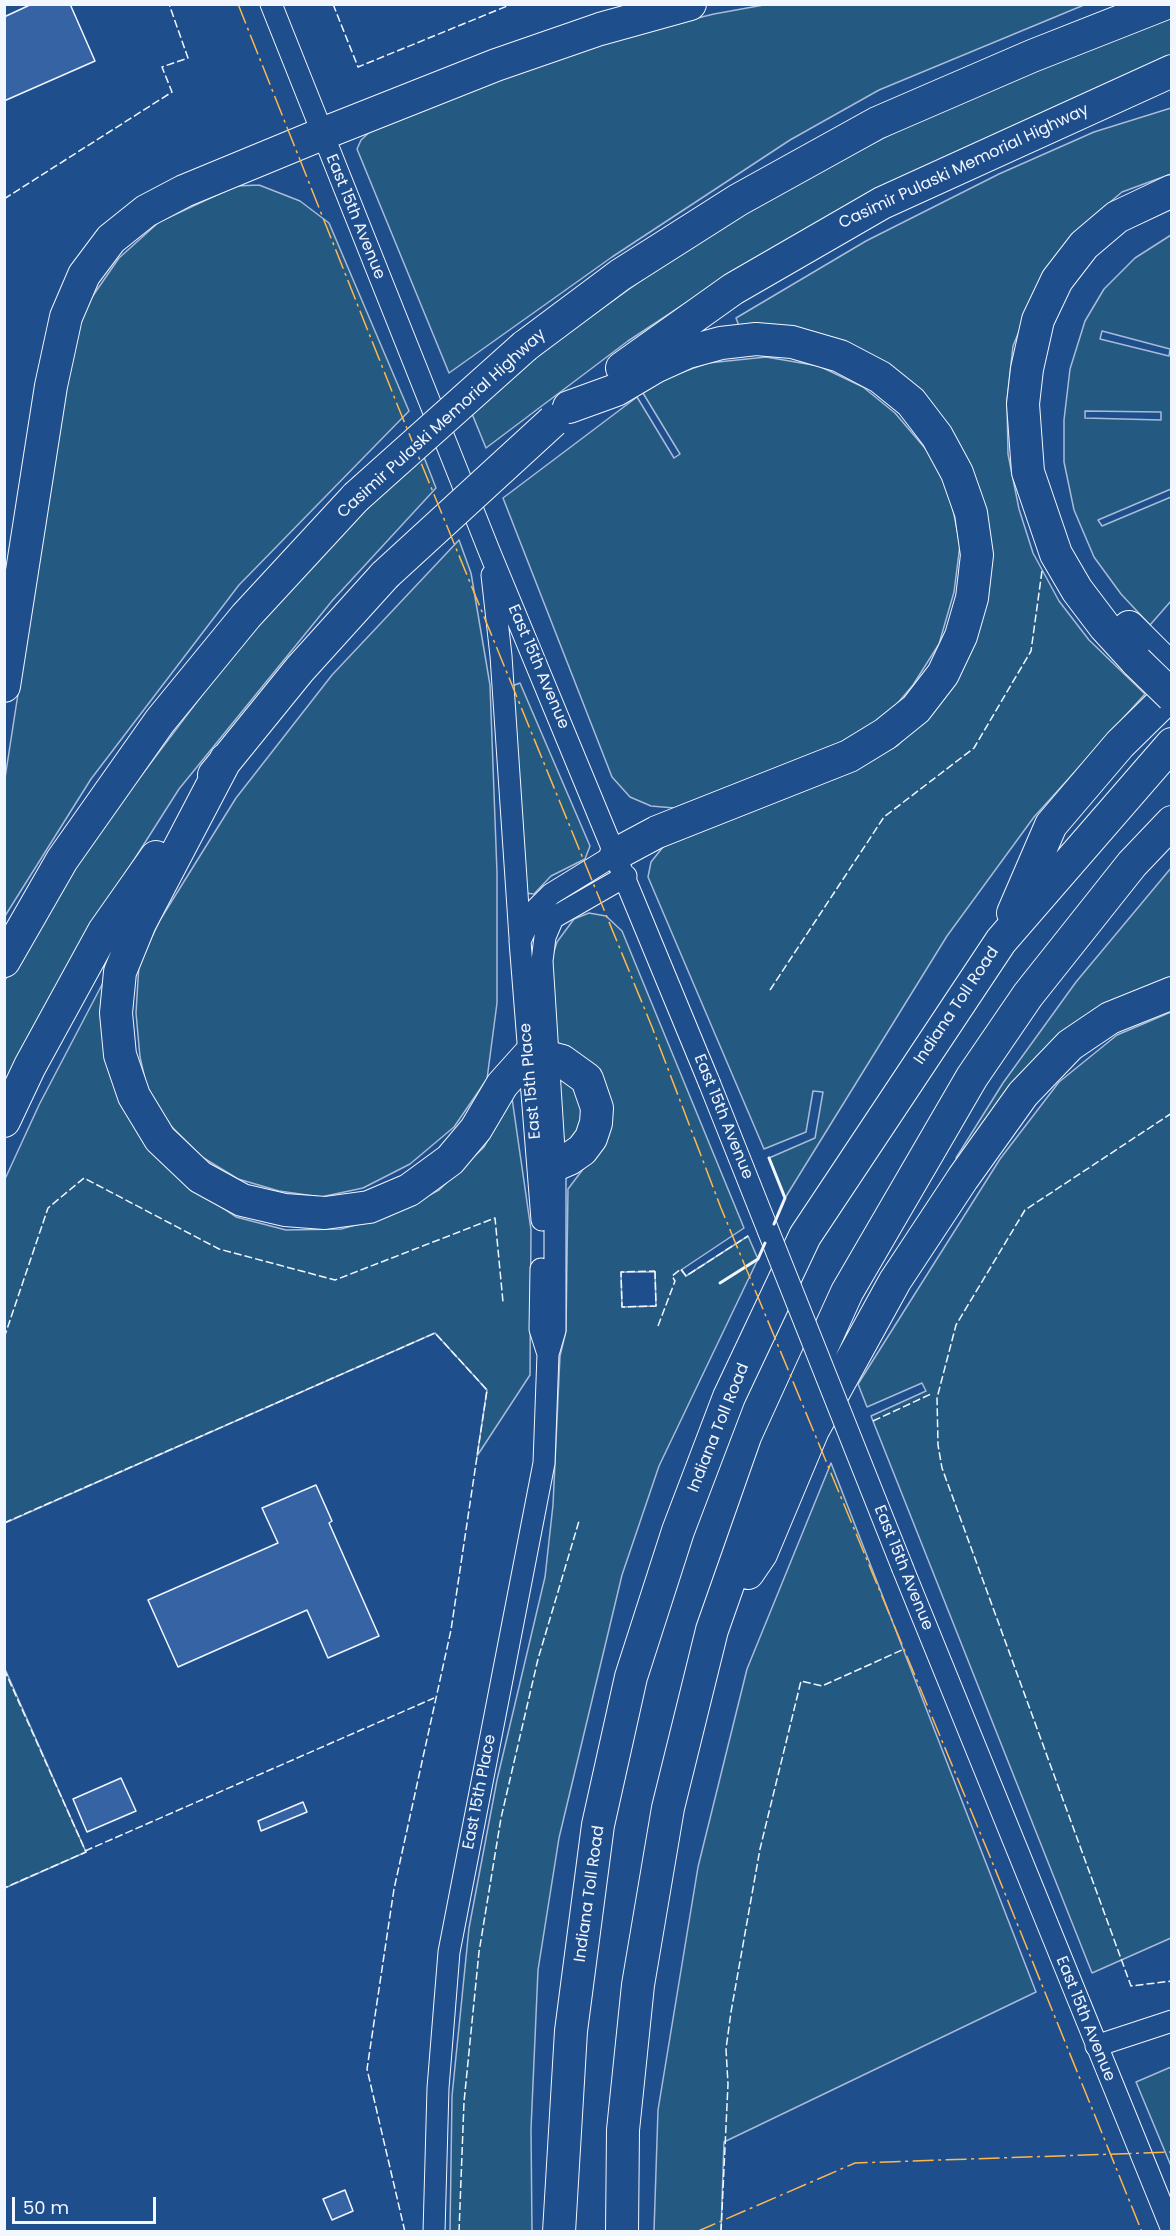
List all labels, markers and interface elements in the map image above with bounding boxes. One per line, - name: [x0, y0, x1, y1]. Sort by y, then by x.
- street label: Casimir Pulaski Memorial Highway: [836, 101, 1092, 233]
- street label: East 15th Avenue: [321, 152, 389, 282]
- street label: Casimir Pulaski Memorial Highway: [334, 325, 550, 523]
- street label: East 15th Avenue: [503, 602, 573, 732]
- street label: Indiana Toll Road: [911, 944, 1003, 1068]
- street label: East 15th Place: [516, 1022, 546, 1140]
- street label: East 15th Avenue: [689, 1052, 757, 1182]
- street label: Indiana Toll Road: [684, 1361, 754, 1495]
- street label: East 15th Avenue: [869, 1503, 937, 1633]
- street label: East 15th Place: [459, 1733, 501, 1851]
- street label: Indiana Toll Road: [571, 1824, 609, 1964]
- street label: East 15th Avenue: [1051, 1954, 1119, 2084]
- scale bar: [15, 2185, 159, 2223]
- text: 50 m: [23, 2195, 69, 2220]

